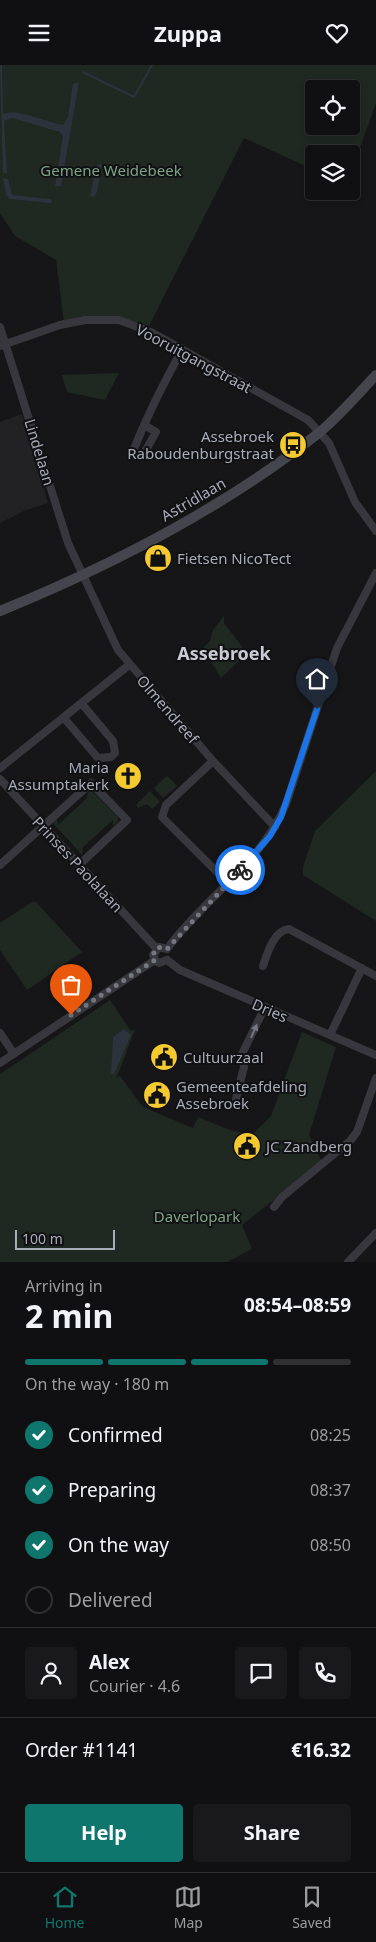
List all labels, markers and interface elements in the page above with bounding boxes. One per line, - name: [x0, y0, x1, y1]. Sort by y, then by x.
- text: Zuppa: [154, 18, 222, 48]
- icon: menu: [25, 19, 53, 47]
- icon: heart: [323, 19, 351, 47]
- map controls: [305, 80, 360, 200]
- button: locate: [305, 80, 360, 135]
- button: layers: [305, 145, 360, 200]
- park label: Gemene Weidebeek: [40, 160, 182, 180]
- street label: Vooruitgangstraat: [133, 319, 256, 397]
- street label: Lindelaan: [20, 416, 60, 488]
- place label: Assebroek Raboudenburgstraat: [127, 426, 275, 463]
- bus stop icon: Assebroek Raboudenburgstraat: [278, 430, 308, 460]
- street label: Astridlaan: [157, 472, 229, 526]
- shop icon: Fietsen NicoTect: [143, 543, 173, 573]
- place label: Fietsen NicoTect: [177, 548, 292, 568]
- district label: Assebroek: [177, 641, 272, 665]
- pin: [296, 658, 338, 709]
- icon: home: [303, 665, 331, 693]
- street label: Olmendreef: [133, 671, 204, 748]
- place label: Maria Assumptakerk: [8, 757, 109, 794]
- church icon: Maria Assumptakerk: [113, 761, 143, 791]
- street label: Prinses Paolalaan: [28, 812, 128, 916]
- courier: [215, 845, 265, 895]
- icon: bike: [226, 856, 254, 884]
- pin: [50, 964, 92, 1015]
- icon: bag: [57, 971, 85, 999]
- street label: Dries: [249, 994, 291, 1026]
- one-way arrow: [250, 1024, 258, 1038]
- public building icon: Cultuurzaal: [149, 1042, 179, 1072]
- place label: Cultuurzaal: [183, 1047, 264, 1067]
- place label: Gemeenteafdeling Assebroek: [176, 1076, 307, 1113]
- public building icon: Gemeenteafdeling Assebroek: [142, 1080, 172, 1110]
- public building icon: JC Zandberg: [232, 1131, 262, 1161]
- place label: JC Zandberg: [264, 1136, 352, 1156]
- park label: Daverlopark: [154, 1206, 240, 1226]
- scale bar: [15, 1227, 115, 1250]
- text: 100 m: [22, 1229, 63, 1248]
- text: Arriving in: [25, 1275, 103, 1297]
- text: 08:54–08:59: [244, 1292, 351, 1318]
- text: 2 min: [25, 1294, 113, 1337]
- text: On the way · 180 m: [25, 1373, 169, 1395]
- icon: check: [25, 1421, 53, 1449]
- text: Confirmed: [68, 1422, 163, 1448]
- text: 08:25: [310, 1424, 351, 1446]
- icon: check: [25, 1476, 53, 1504]
- text: Preparing: [68, 1477, 156, 1503]
- text: 08:37: [310, 1479, 351, 1501]
- icon: check: [25, 1531, 53, 1559]
- text: On the way: [68, 1532, 169, 1558]
- text: 08:50: [310, 1534, 351, 1556]
- text: Delivered: [68, 1587, 153, 1613]
- button: person: [25, 1647, 77, 1699]
- button: chat: [235, 1647, 287, 1699]
- button: phone: [299, 1647, 351, 1699]
- text: Alex: [89, 1649, 130, 1675]
- text: Courier · 4.6: [89, 1675, 180, 1697]
- text: Order #1141: [25, 1737, 138, 1763]
- text: €16.32: [291, 1737, 351, 1763]
- button: Help: [25, 1804, 183, 1862]
- button: Share: [193, 1804, 351, 1862]
- tab: Home: [45, 1883, 84, 1932]
- tab: Map: [174, 1883, 203, 1932]
- tab: Saved: [292, 1883, 331, 1932]

